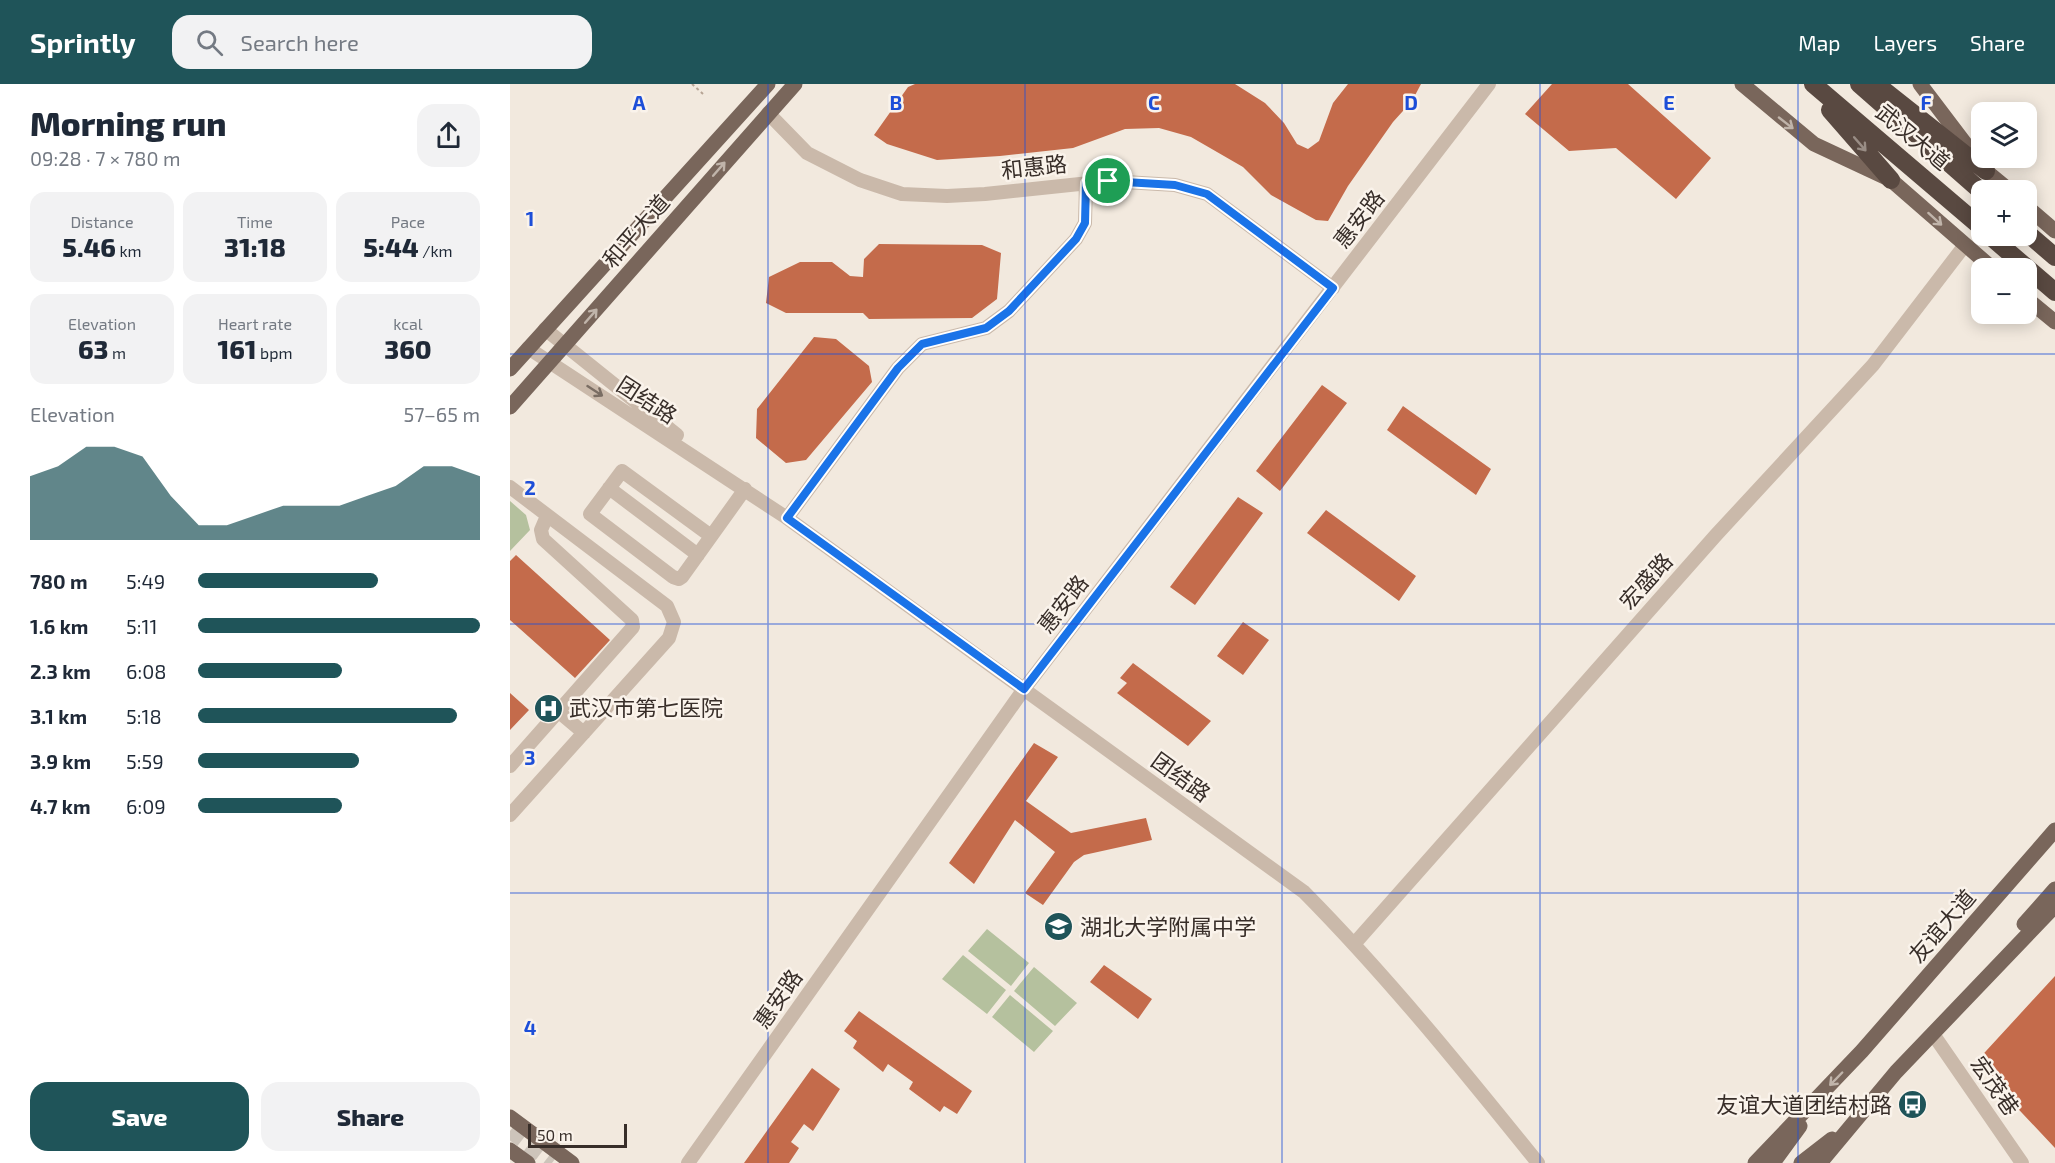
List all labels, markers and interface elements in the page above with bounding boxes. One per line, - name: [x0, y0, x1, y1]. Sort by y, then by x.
- search box: [172, 15, 592, 69]
- text: Sprintly: [30, 25, 136, 59]
- icon: search: [193, 26, 226, 59]
- text: Search here: [241, 29, 359, 55]
- text: Map: [1798, 30, 1840, 55]
- text: Layers: [1873, 30, 1937, 55]
- text: Share: [1970, 30, 2025, 55]
- text: A: [632, 90, 646, 114]
- text: B: [890, 90, 902, 114]
- text: C: [1148, 90, 1160, 114]
- text: D: [1404, 90, 1418, 114]
- text: E: [1663, 90, 1675, 114]
- text: F: [1920, 90, 1932, 114]
- street label: 武汉大道: [1872, 98, 1956, 174]
- map controls: [1971, 102, 2037, 324]
- button: layers: [1971, 102, 2037, 168]
- text: Morning run: [30, 103, 227, 143]
- button: share: [417, 104, 480, 167]
- one-way arrow: [1778, 116, 1794, 129]
- one-way arrow: [1853, 136, 1866, 152]
- text: 09:28 · 7 × 780 m: [30, 146, 181, 170]
- street label: 和惠路: [1000, 150, 1068, 182]
- pin: [1082, 155, 1133, 206]
- one-way arrow: [712, 162, 726, 177]
- icon: arrive: [1091, 164, 1124, 197]
- button: +: [1971, 180, 2037, 246]
- street label: 惠安路: [1328, 184, 1389, 252]
- street label: 和平大道: [597, 189, 674, 272]
- text: 1: [526, 206, 534, 230]
- text: Distance: [70, 212, 134, 231]
- text: Time: [237, 212, 273, 231]
- text: Pace: [391, 212, 425, 231]
- one-way arrow: [1927, 212, 1942, 226]
- text: 5.46: [62, 231, 116, 262]
- text: 31:18: [224, 231, 286, 262]
- text: 5:44: [363, 231, 419, 262]
- text: km: [116, 241, 142, 260]
- text: /km: [419, 241, 453, 260]
- button: −: [1971, 258, 2037, 324]
- one-way arrow: [584, 309, 598, 324]
- text: Elevation: [68, 314, 136, 333]
- text: Heart rate: [218, 314, 292, 333]
- text: kcal: [393, 314, 423, 333]
- text: 63: [78, 333, 108, 364]
- text: 161: [217, 333, 257, 364]
- text: 360: [384, 333, 432, 364]
- text: m: [108, 343, 126, 362]
- text: bpm: [257, 343, 293, 362]
- street label: 团结路: [613, 370, 682, 428]
- one-way arrow: [586, 385, 603, 397]
- text: Elevation: [30, 402, 115, 426]
- text: 57–65 m: [403, 402, 480, 426]
- text: 2: [524, 475, 536, 499]
- street label: 宏盛路: [1614, 547, 1677, 614]
- text: 780 m: [30, 569, 88, 593]
- text: 5:49: [126, 569, 165, 593]
- street label: 惠安路: [1032, 569, 1093, 637]
- text: 1.6 km: [30, 614, 88, 638]
- text: 5:11: [126, 614, 157, 638]
- text: 2.3 km: [30, 659, 91, 683]
- text: 6:08: [126, 659, 166, 683]
- hospital icon: 武汉市第七医院: [532, 692, 564, 724]
- place label: 武汉市第七医院: [569, 694, 723, 720]
- text: 3.1 km: [30, 704, 87, 728]
- text: 5:18: [126, 704, 162, 728]
- text: 3: [524, 745, 536, 769]
- street label: 团结路: [1147, 746, 1216, 806]
- text: 3.9 km: [30, 749, 91, 773]
- text: 5:59: [126, 749, 164, 773]
- text: 4.7 km: [30, 794, 91, 818]
- text: 6:09: [126, 794, 166, 818]
- street label: 友谊大道: [1903, 884, 1980, 967]
- school or university icon: 湖北大学附属中学: [1043, 911, 1075, 943]
- place label: 湖北大学附属中学: [1080, 913, 1256, 939]
- street label: 惠安路: [748, 964, 807, 1033]
- text: 4: [524, 1015, 537, 1039]
- street label: 宏茂巷: [1966, 1051, 2025, 1120]
- one-way arrow: [1829, 1071, 1843, 1086]
- button: Save: [30, 1082, 249, 1151]
- button: Share: [261, 1082, 480, 1151]
- bus stop icon: 友谊大道团结村路: [1897, 1089, 1929, 1121]
- place label: 友谊大道团结村路: [1716, 1091, 1892, 1117]
- scale bar: [528, 1121, 627, 1148]
- text: 50 m: [537, 1125, 573, 1144]

